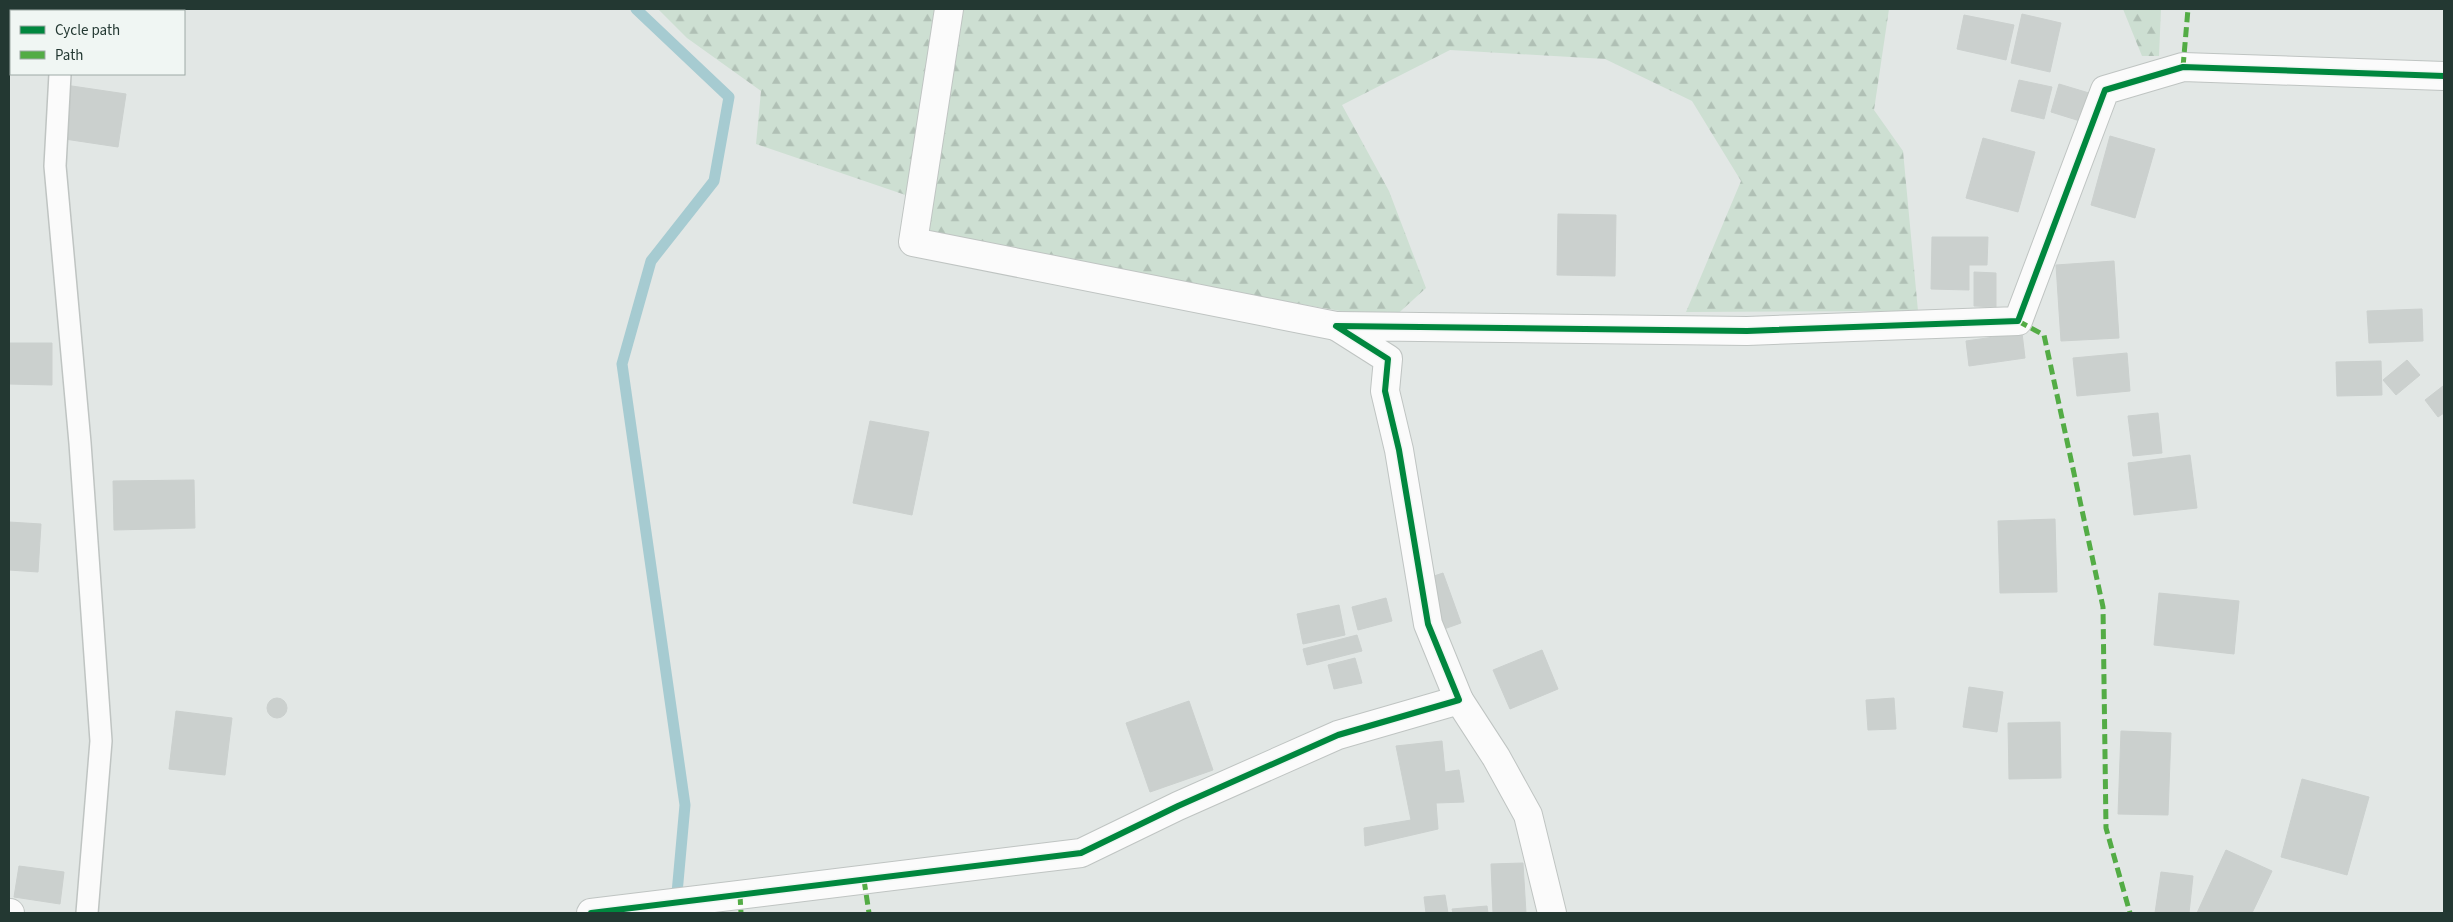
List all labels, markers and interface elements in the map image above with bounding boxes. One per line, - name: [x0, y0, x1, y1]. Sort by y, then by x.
- legend: [10, 10, 185, 75]
- text: Cycle path: [55, 20, 120, 41]
- text: Path: [55, 45, 83, 66]

